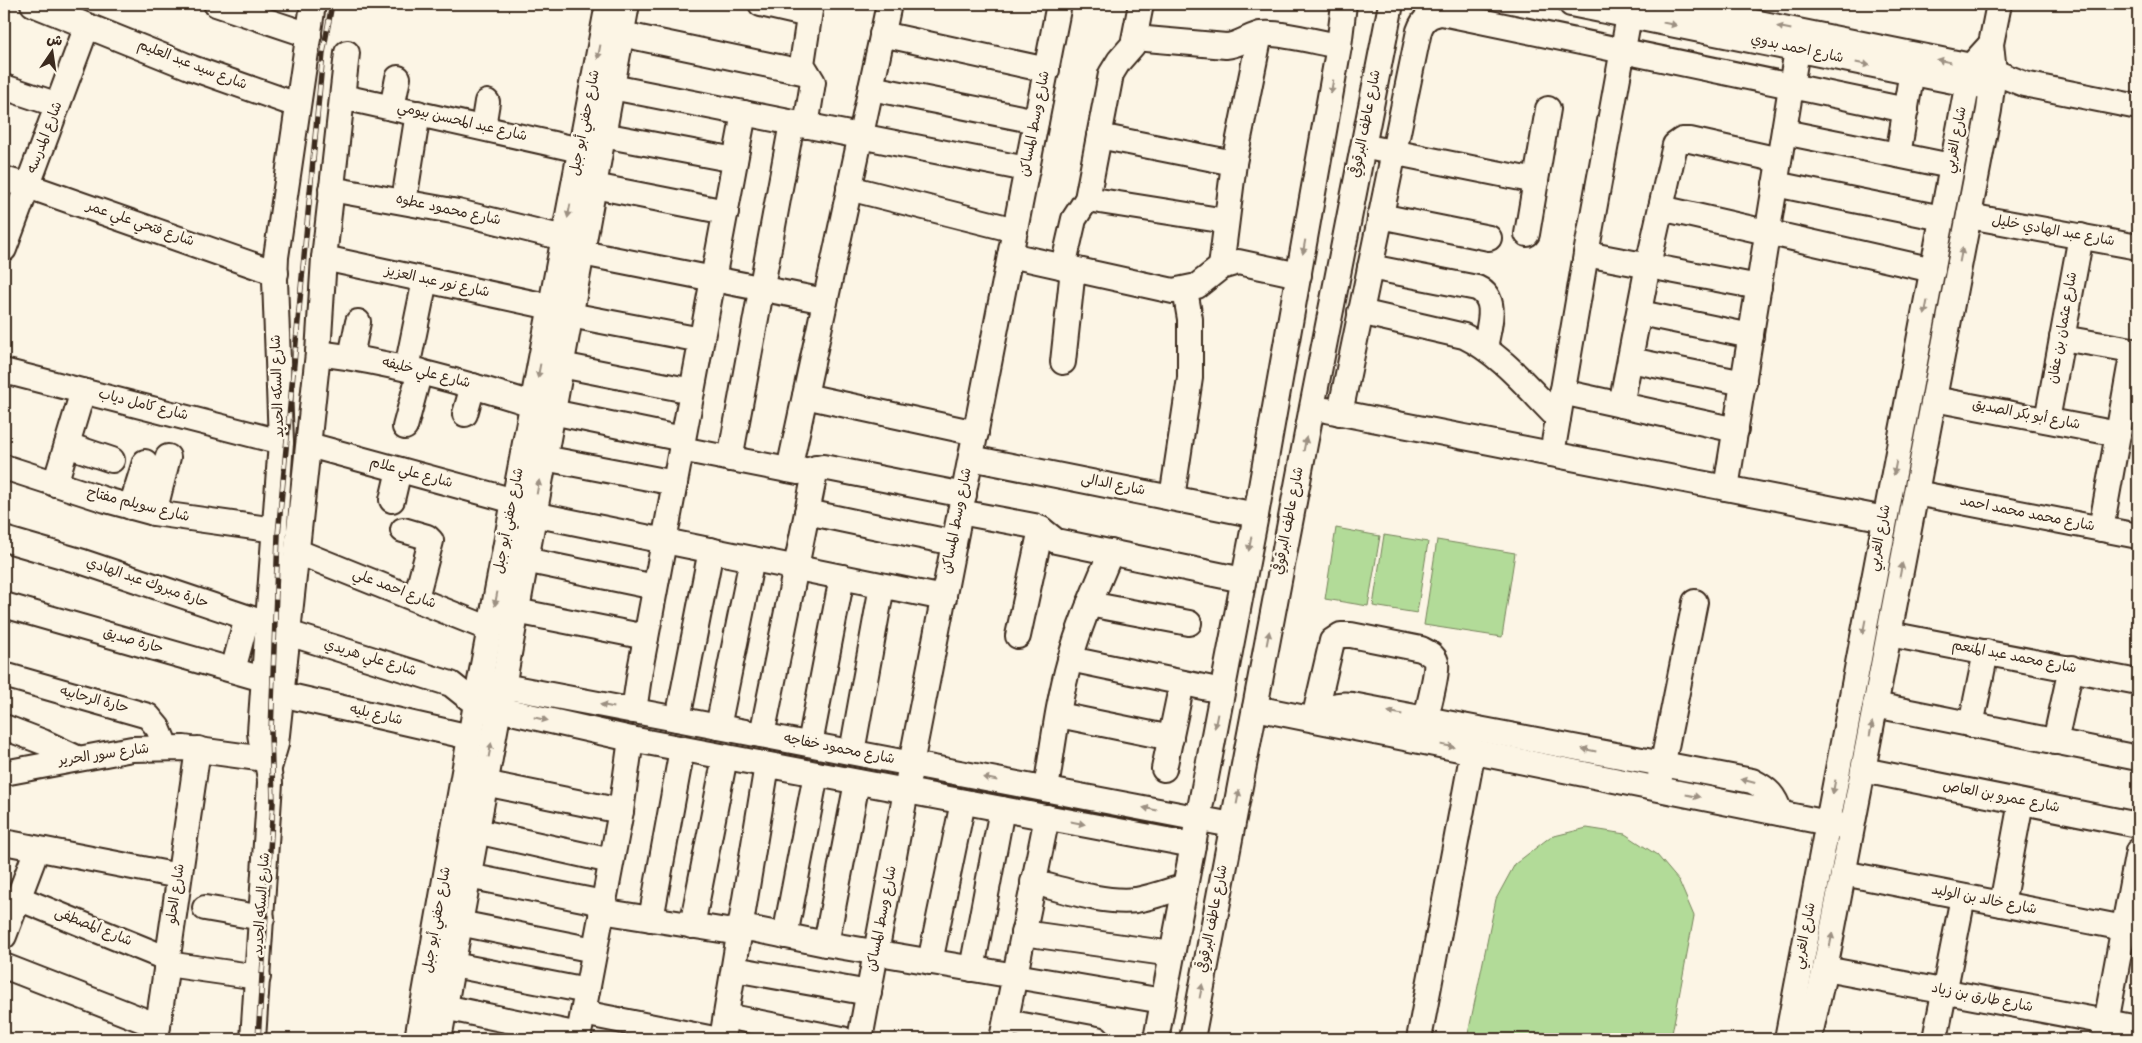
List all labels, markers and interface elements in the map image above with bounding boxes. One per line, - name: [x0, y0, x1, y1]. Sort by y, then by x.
- one-way arrow: [1662, 20, 1677, 28]
- one-way arrow: [1776, 24, 1792, 32]
- north arrow: [28, 28, 78, 78]
- text: ش: [45, 32, 64, 52]
- street label: شارع احمد بدوي: [1749, 32, 1845, 68]
- street label: شارع سيد عبد العليم: [135, 37, 249, 95]
- one-way arrow: [595, 44, 603, 60]
- one-way arrow: [1936, 57, 1951, 65]
- one-way arrow: [1856, 60, 1871, 68]
- street label: شارع حفني أبو جبل: [565, 68, 607, 178]
- street label: شارع عاطف البرقوقي: [1346, 68, 1386, 180]
- street label: شارع وسط المساكن: [1017, 70, 1055, 178]
- one-way arrow: [1328, 79, 1336, 95]
- street label: شارع المدرسه: [25, 100, 67, 176]
- street label: شارع عبد المحسن بيومي: [395, 100, 529, 148]
- street label: شارع الغربي: [1942, 105, 1974, 175]
- street label: شارع محمود عطوه: [394, 192, 502, 230]
- street label: شارع فتحي علي عمر: [82, 198, 196, 253]
- one-way arrow: [565, 204, 573, 219]
- street label: شارع عبد الهادي خليل: [1990, 213, 2116, 251]
- one-way arrow: [1299, 239, 1307, 255]
- one-way arrow: [1958, 247, 1966, 263]
- street label: شارع نور عبد العزيز: [382, 263, 491, 302]
- street label: شارع عثمان بن عفان: [2046, 271, 2082, 385]
- one-way arrow: [1921, 301, 1929, 317]
- street label: شارع السكه الحديد: [269, 334, 289, 438]
- street label: شارع علي خليفه: [380, 355, 472, 395]
- one-way arrow: [534, 363, 542, 379]
- street label: شارع كامل دياب: [96, 387, 190, 425]
- street label: شارع أبو بكر الصديق: [1971, 395, 2082, 435]
- one-way arrow: [1301, 435, 1309, 451]
- street label: شارع علي علام: [367, 455, 454, 495]
- one-way arrow: [1890, 460, 1898, 476]
- street label: شارع عاطف البرقوقي: [1269, 465, 1309, 577]
- street label: شارع حفني أبو جبل: [489, 466, 531, 576]
- street label: شارع وسط المساكن: [939, 467, 977, 575]
- street label: شارع الدالى: [1079, 471, 1147, 501]
- one-way arrow: [535, 479, 543, 495]
- street label: شارع سويلم مفتاح: [85, 485, 191, 527]
- street label: شارع محمد محمد احمد: [1958, 494, 2096, 536]
- street label: شارع الغربي: [1866, 503, 1898, 573]
- one-way arrow: [1246, 537, 1254, 553]
- street label: حارة مبروك عبد الهادي: [84, 555, 210, 613]
- one-way arrow: [1898, 561, 1906, 577]
- street label: شارع احمد علي: [349, 566, 438, 616]
- one-way arrow: [491, 592, 499, 608]
- one-way arrow: [1860, 620, 1868, 636]
- street label: حارة صديق: [101, 625, 165, 659]
- one-way arrow: [1264, 629, 1272, 645]
- street label: شارع علي هريدي: [321, 637, 418, 683]
- street label: شارع محمد عبد المنعم: [1950, 638, 2078, 678]
- street label: حارة الرحابيه: [58, 684, 130, 718]
- street label: شارع بليه: [348, 702, 404, 730]
- one-way arrow: [599, 702, 615, 710]
- one-way arrow: [1387, 709, 1403, 717]
- one-way arrow: [1212, 714, 1220, 730]
- one-way arrow: [533, 715, 548, 723]
- one-way arrow: [1867, 721, 1875, 737]
- street label: شارع محمود خفاجه: [782, 731, 896, 769]
- street label: شارع سور الحرير: [57, 741, 150, 771]
- one-way arrow: [487, 742, 495, 758]
- one-way arrow: [1440, 743, 1456, 751]
- one-way arrow: [1581, 745, 1597, 753]
- one-way arrow: [982, 774, 998, 782]
- one-way arrow: [1741, 777, 1756, 785]
- street label: شارع عمرو بن العاص: [1941, 778, 2061, 818]
- one-way arrow: [1830, 779, 1838, 795]
- one-way arrow: [1234, 789, 1242, 805]
- one-way arrow: [1685, 792, 1701, 800]
- one-way arrow: [1142, 805, 1157, 813]
- one-way arrow: [1071, 820, 1087, 828]
- street label: شارع السكه الحديد: [251, 852, 275, 956]
- street label: شارع الحلو: [164, 863, 190, 926]
- street label: شارع عاطف البرقوقي: [1193, 863, 1233, 975]
- street label: شارع حفني أبو جبل: [418, 865, 458, 975]
- street label: شارع وسط المساكن: [864, 865, 902, 973]
- street label: شارع خالد بن الوليد: [1930, 882, 2038, 920]
- street label: شارع الغربي: [1791, 901, 1823, 971]
- street label: شارع المصطفى: [52, 905, 134, 951]
- one-way arrow: [1827, 932, 1835, 948]
- street label: شارع طارق بن زياد: [1930, 981, 2034, 1017]
- one-way arrow: [1197, 983, 1205, 999]

